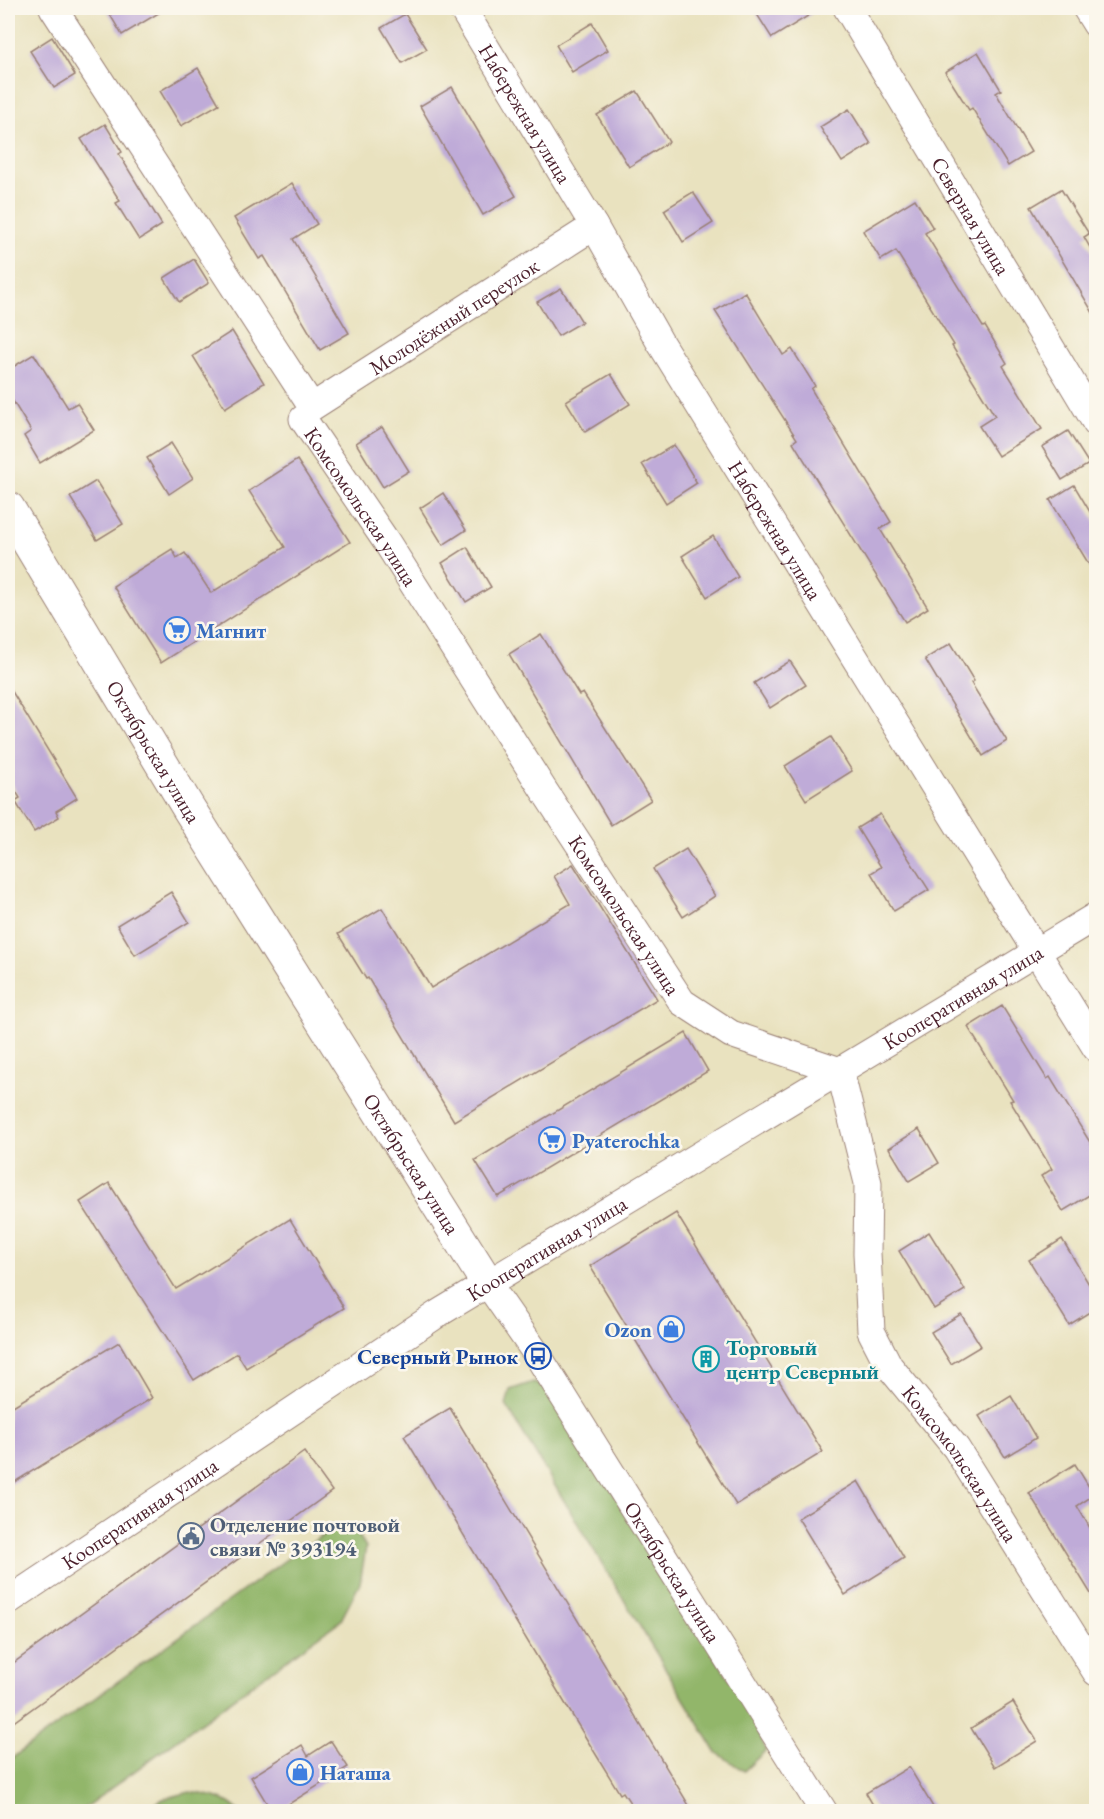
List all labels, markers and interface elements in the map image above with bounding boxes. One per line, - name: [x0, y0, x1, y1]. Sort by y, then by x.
- street label: Набережная улица: [473, 38, 579, 189]
- street label: Северная улица: [926, 151, 1018, 280]
- street label: Молодёжный переулок: [364, 252, 544, 381]
- street label: Комсомольская улица: [299, 421, 425, 591]
- street label: Набережная улица: [723, 455, 829, 605]
- supermarket icon: Магнит: [162, 615, 192, 645]
- place label: Магнит: [196, 617, 267, 644]
- street label: Октябрьская улица: [101, 675, 208, 828]
- street label: Комсомольская улица: [563, 829, 687, 1000]
- street label: Кооперативная улица: [877, 938, 1048, 1055]
- street label: Октябрьская улица: [358, 1088, 467, 1240]
- supermarket icon: Pyaterochka: [537, 1125, 567, 1155]
- place label: Pyaterochka: [572, 1127, 681, 1154]
- street label: Кооперативная улица: [461, 1189, 632, 1307]
- shop icon: Ozon: [656, 1314, 686, 1344]
- place label: Ozon: [604, 1316, 652, 1343]
- place label: Торговый центр Северный: [726, 1334, 879, 1385]
- bus stop icon: Северный Рынок: [523, 1341, 553, 1371]
- place label: Северный Рынок: [357, 1343, 518, 1370]
- building icon: Торговый центр Северный: [691, 1344, 721, 1374]
- street label: Комсомольская улица: [896, 1379, 1025, 1547]
- street label: Кооперативная улица: [56, 1451, 223, 1575]
- street label: Октябрьская улица: [619, 1496, 728, 1648]
- place label: Отделение почтовой связи № 393194: [210, 1511, 400, 1562]
- public building icon: Отделение почтовой связи № 393194: [176, 1521, 206, 1551]
- shop icon: Наташа: [285, 1757, 315, 1787]
- place label: Наташа: [320, 1759, 392, 1786]

